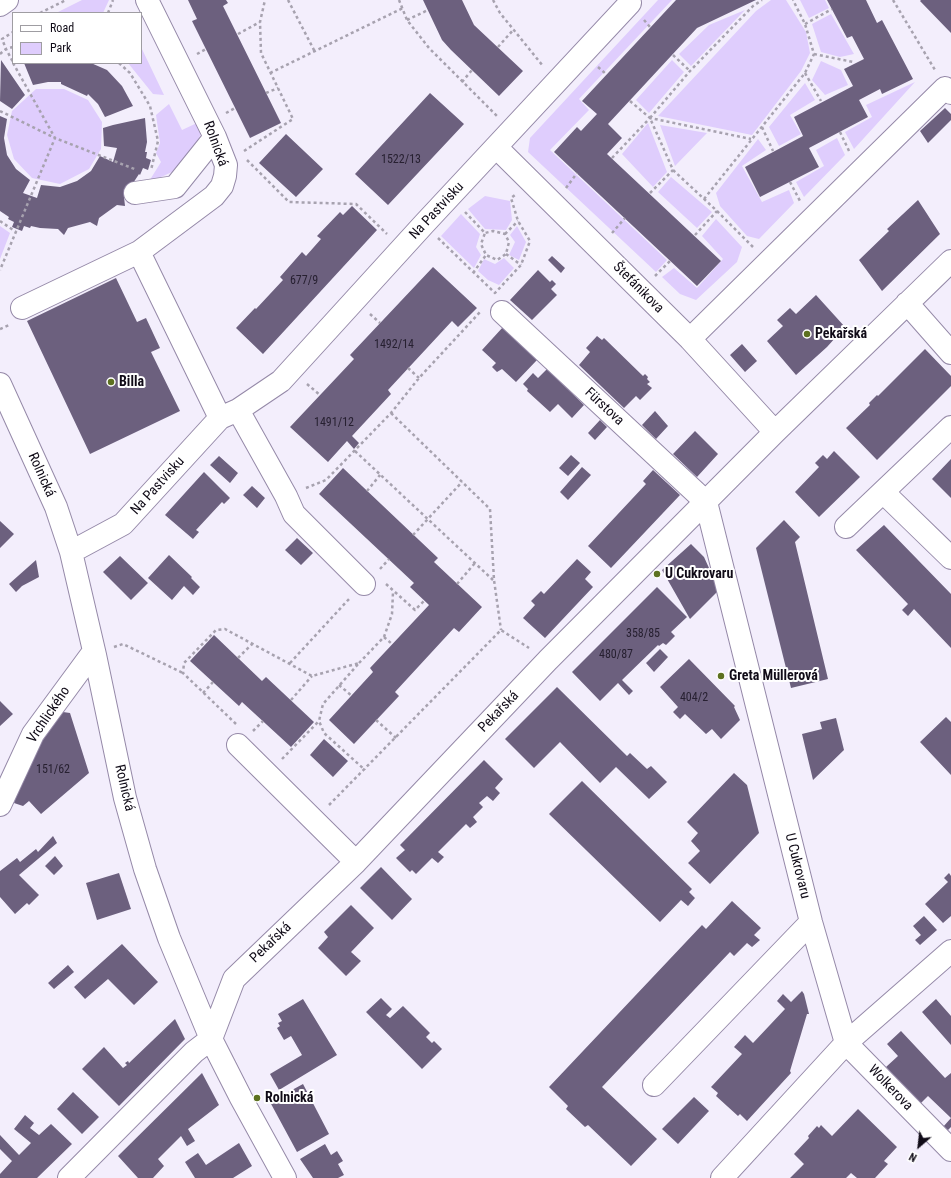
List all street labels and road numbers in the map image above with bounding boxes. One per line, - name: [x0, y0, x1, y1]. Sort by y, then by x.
- street label: Rolnická: [199, 119, 231, 169]
- street label: Na Pastvisku: [406, 179, 468, 243]
- street label: Štefánikova: [609, 259, 667, 317]
- street label: Fürstova: [581, 385, 627, 429]
- street label: Rolnická: [24, 450, 58, 500]
- street label: Na Pastvisku: [128, 454, 188, 518]
- street label: Vrchlického: [24, 684, 74, 746]
- street label: Pekařská: [475, 688, 523, 736]
- street label: Rolnická: [111, 763, 137, 813]
- street label: U Cukrovaru: [781, 832, 813, 900]
- street label: Pekařská: [247, 919, 295, 967]
- street label: Wolkerova: [864, 1062, 916, 1114]

